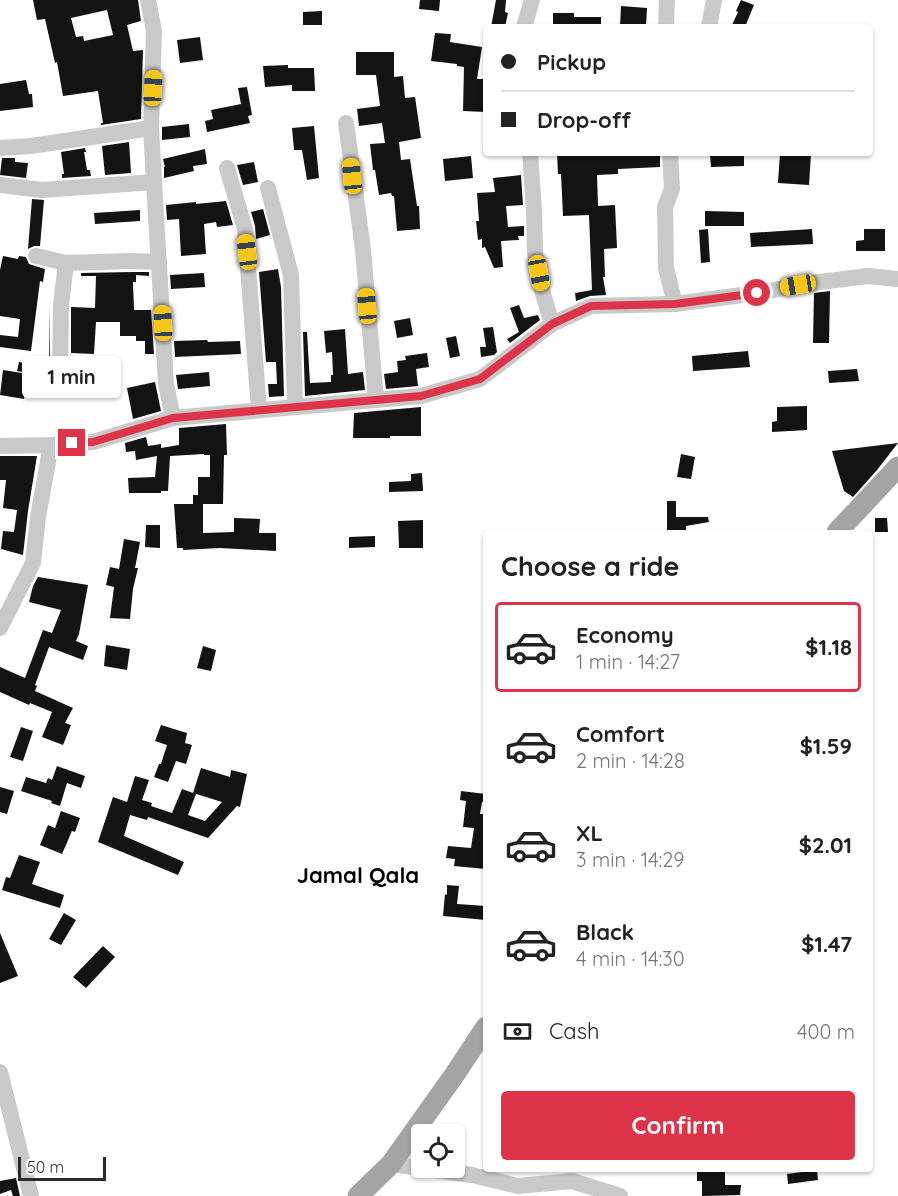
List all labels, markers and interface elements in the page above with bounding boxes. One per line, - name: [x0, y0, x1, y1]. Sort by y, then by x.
- text: Pickup: [537, 48, 606, 76]
- car: [143, 70, 163, 106]
- text: Drop-off: [537, 106, 631, 134]
- car: [341, 157, 363, 195]
- car: [236, 233, 258, 271]
- car: [527, 254, 551, 292]
- car: [779, 273, 817, 297]
- route start: [743, 279, 770, 306]
- car: [356, 287, 378, 325]
- car: [153, 305, 173, 341]
- callout: 1 min: [22, 356, 122, 398]
- text: 1 min: [47, 364, 96, 389]
- route end: [58, 429, 85, 456]
- text: Choose a ride: [501, 549, 679, 583]
- icon: car: [504, 620, 558, 674]
- text: Economy: [576, 621, 674, 649]
- text: $1.18: [805, 633, 852, 661]
- text: 1 min · 14:27: [576, 649, 680, 674]
- icon: car: [504, 719, 558, 773]
- text: Comfort: [576, 720, 665, 748]
- text: $1.59: [800, 732, 852, 760]
- text: 2 min · 14:28: [576, 748, 685, 773]
- icon: car: [504, 818, 558, 872]
- text: XL: [576, 819, 603, 847]
- text: $2.01: [799, 831, 852, 859]
- text: 3 min · 14:29: [576, 847, 684, 872]
- district label: Jamal Qala: [297, 861, 419, 889]
- icon: car: [504, 917, 558, 971]
- text: Black: [576, 918, 634, 946]
- text: $1.47: [801, 930, 852, 958]
- text: 4 min · 14:30: [576, 946, 685, 971]
- icon: cash: [501, 1015, 534, 1048]
- text: Cash: [549, 1017, 600, 1045]
- text: 400 m: [797, 1019, 855, 1044]
- button: Confirm: [501, 1091, 855, 1160]
- map controls: [411, 1124, 465, 1178]
- button: locate: [411, 1124, 465, 1178]
- scale bar: [18, 1154, 106, 1182]
- text: 50 m: [27, 1157, 64, 1177]

